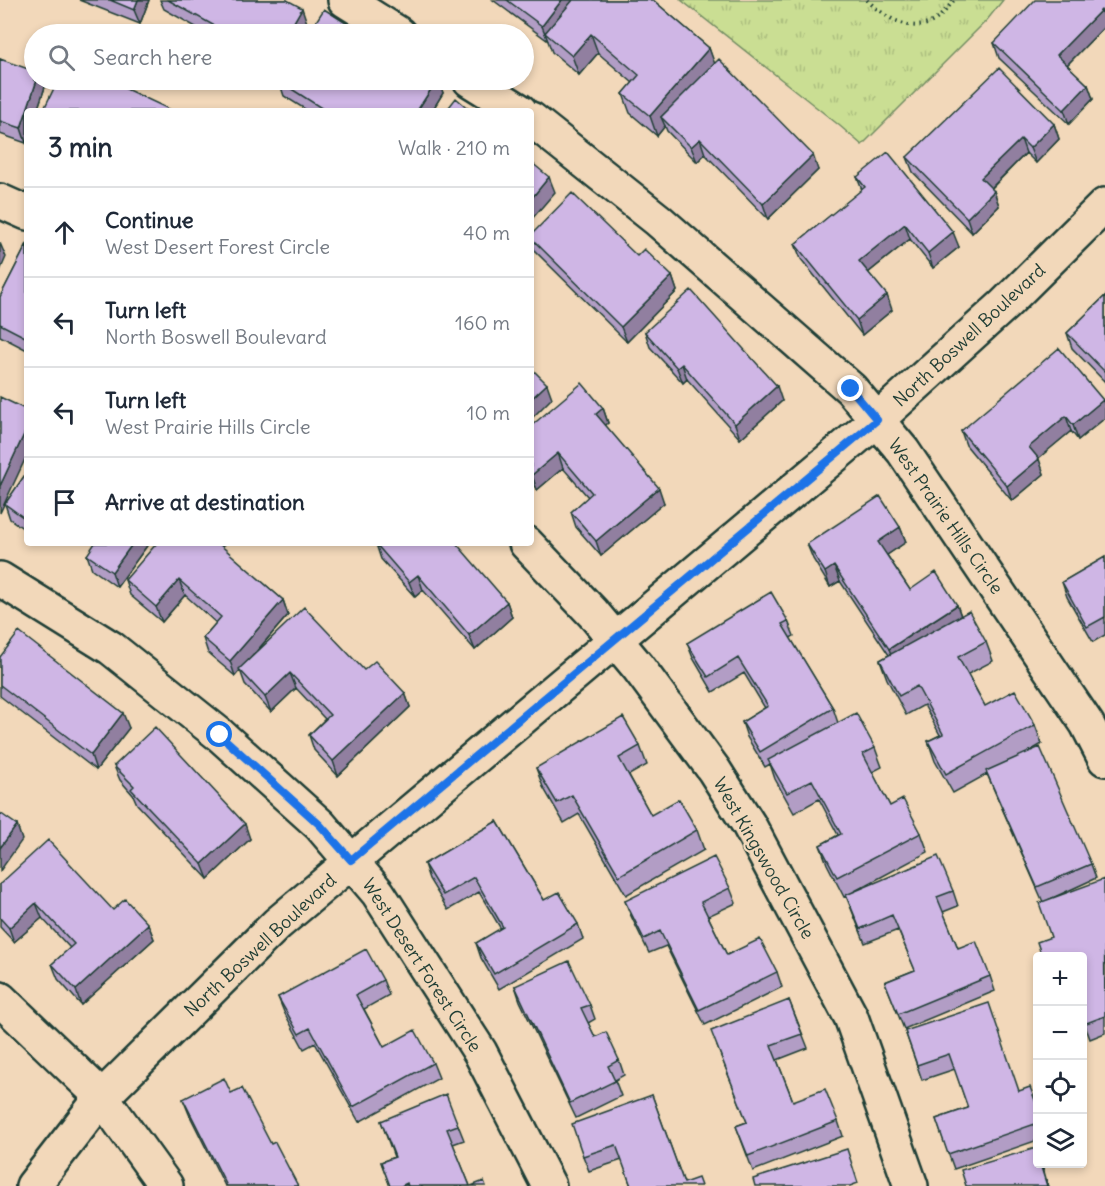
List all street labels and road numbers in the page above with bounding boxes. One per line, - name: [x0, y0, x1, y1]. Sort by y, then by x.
- street label: North Boswell Boulevard: [888, 258, 1050, 411]
- street label: West Prairie Hills Circle: [884, 434, 1008, 598]
- street label: West Kingswood Circle: [708, 773, 820, 943]
- street label: North Boswell Boulevard: [179, 868, 341, 1021]
- street label: West Desert Forest Circle: [357, 874, 487, 1056]

